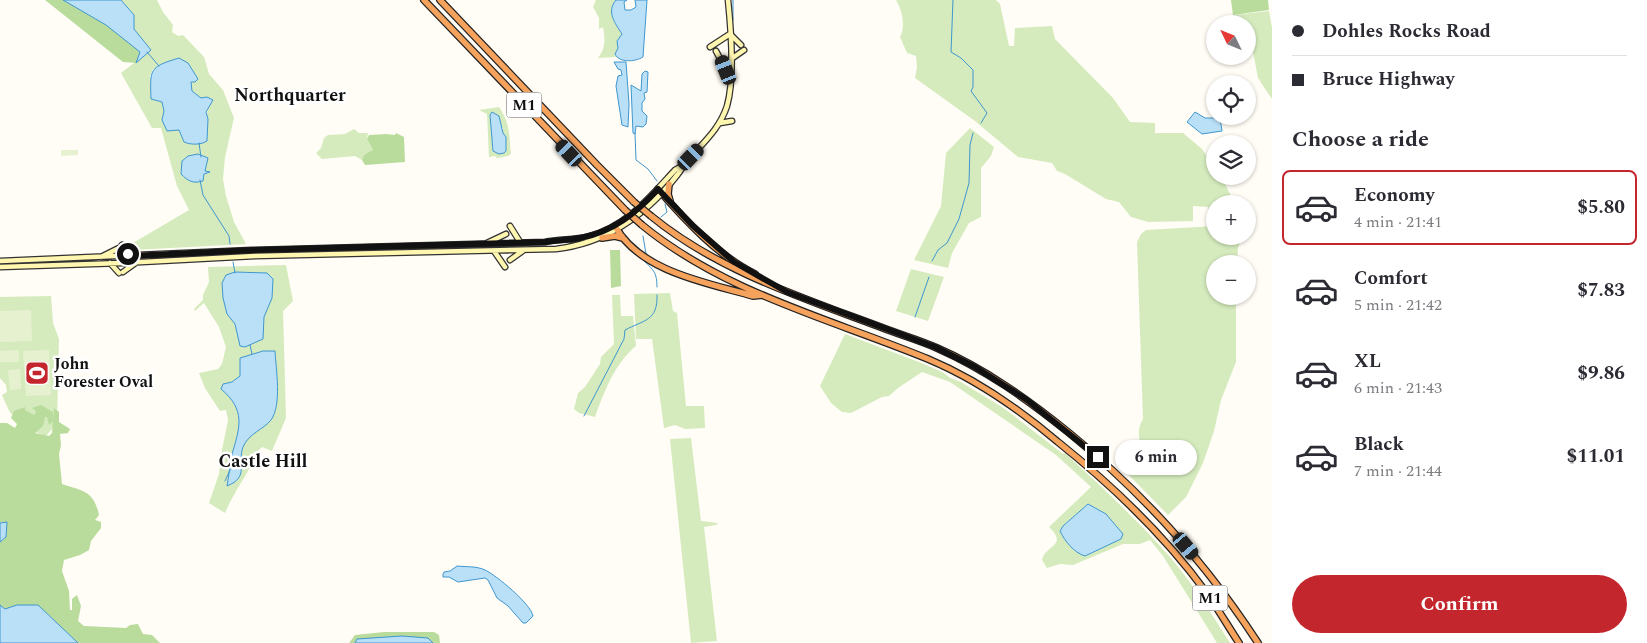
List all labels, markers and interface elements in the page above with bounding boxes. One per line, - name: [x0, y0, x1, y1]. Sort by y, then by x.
- north arrow: [1206, 15, 1256, 65]
- map controls: [1206, 15, 1256, 305]
- text: Dohles Rocks Road: [1322, 17, 1491, 46]
- car: [713, 53, 738, 87]
- text: Bruce Highway: [1322, 65, 1455, 94]
- button: locate: [1206, 75, 1256, 125]
- district label: Northquarter: [234, 82, 346, 109]
- road number: M1: [506, 92, 542, 118]
- text: Choose a ride: [1292, 123, 1429, 156]
- button: layers: [1206, 135, 1256, 185]
- car: [553, 137, 584, 169]
- car: [675, 141, 706, 173]
- text: Economy: [1354, 181, 1435, 210]
- icon: car: [1294, 185, 1339, 230]
- text: $5.80: [1577, 193, 1625, 222]
- button: +: [1206, 195, 1256, 245]
- text: 4 min · 21:41: [1354, 210, 1442, 234]
- route start: [117, 243, 139, 265]
- button: −: [1206, 255, 1256, 305]
- text: Comfort: [1354, 264, 1428, 293]
- icon: car: [1294, 268, 1339, 313]
- text: $7.83: [1577, 276, 1625, 305]
- text: 5 min · 21:42: [1354, 293, 1442, 317]
- text: XL: [1354, 347, 1381, 376]
- icon: car: [1294, 351, 1339, 396]
- place label: John Forester Oval: [54, 352, 153, 394]
- text: $9.86: [1577, 359, 1625, 388]
- sports icon: John Forester Oval: [24, 360, 50, 386]
- text: 6 min · 21:43: [1354, 376, 1442, 400]
- text: Black: [1354, 430, 1404, 459]
- icon: car: [1294, 434, 1339, 479]
- callout: 6 min: [1116, 440, 1198, 474]
- text: $11.01: [1567, 442, 1625, 471]
- text: 6 min: [1135, 445, 1177, 469]
- route end: [1087, 446, 1109, 468]
- district label: Castle Hill: [219, 448, 308, 475]
- text: 7 min · 21:44: [1354, 459, 1442, 483]
- car: [1170, 530, 1201, 562]
- button: Confirm: [1292, 575, 1627, 633]
- road number: M1: [1192, 586, 1228, 610]

